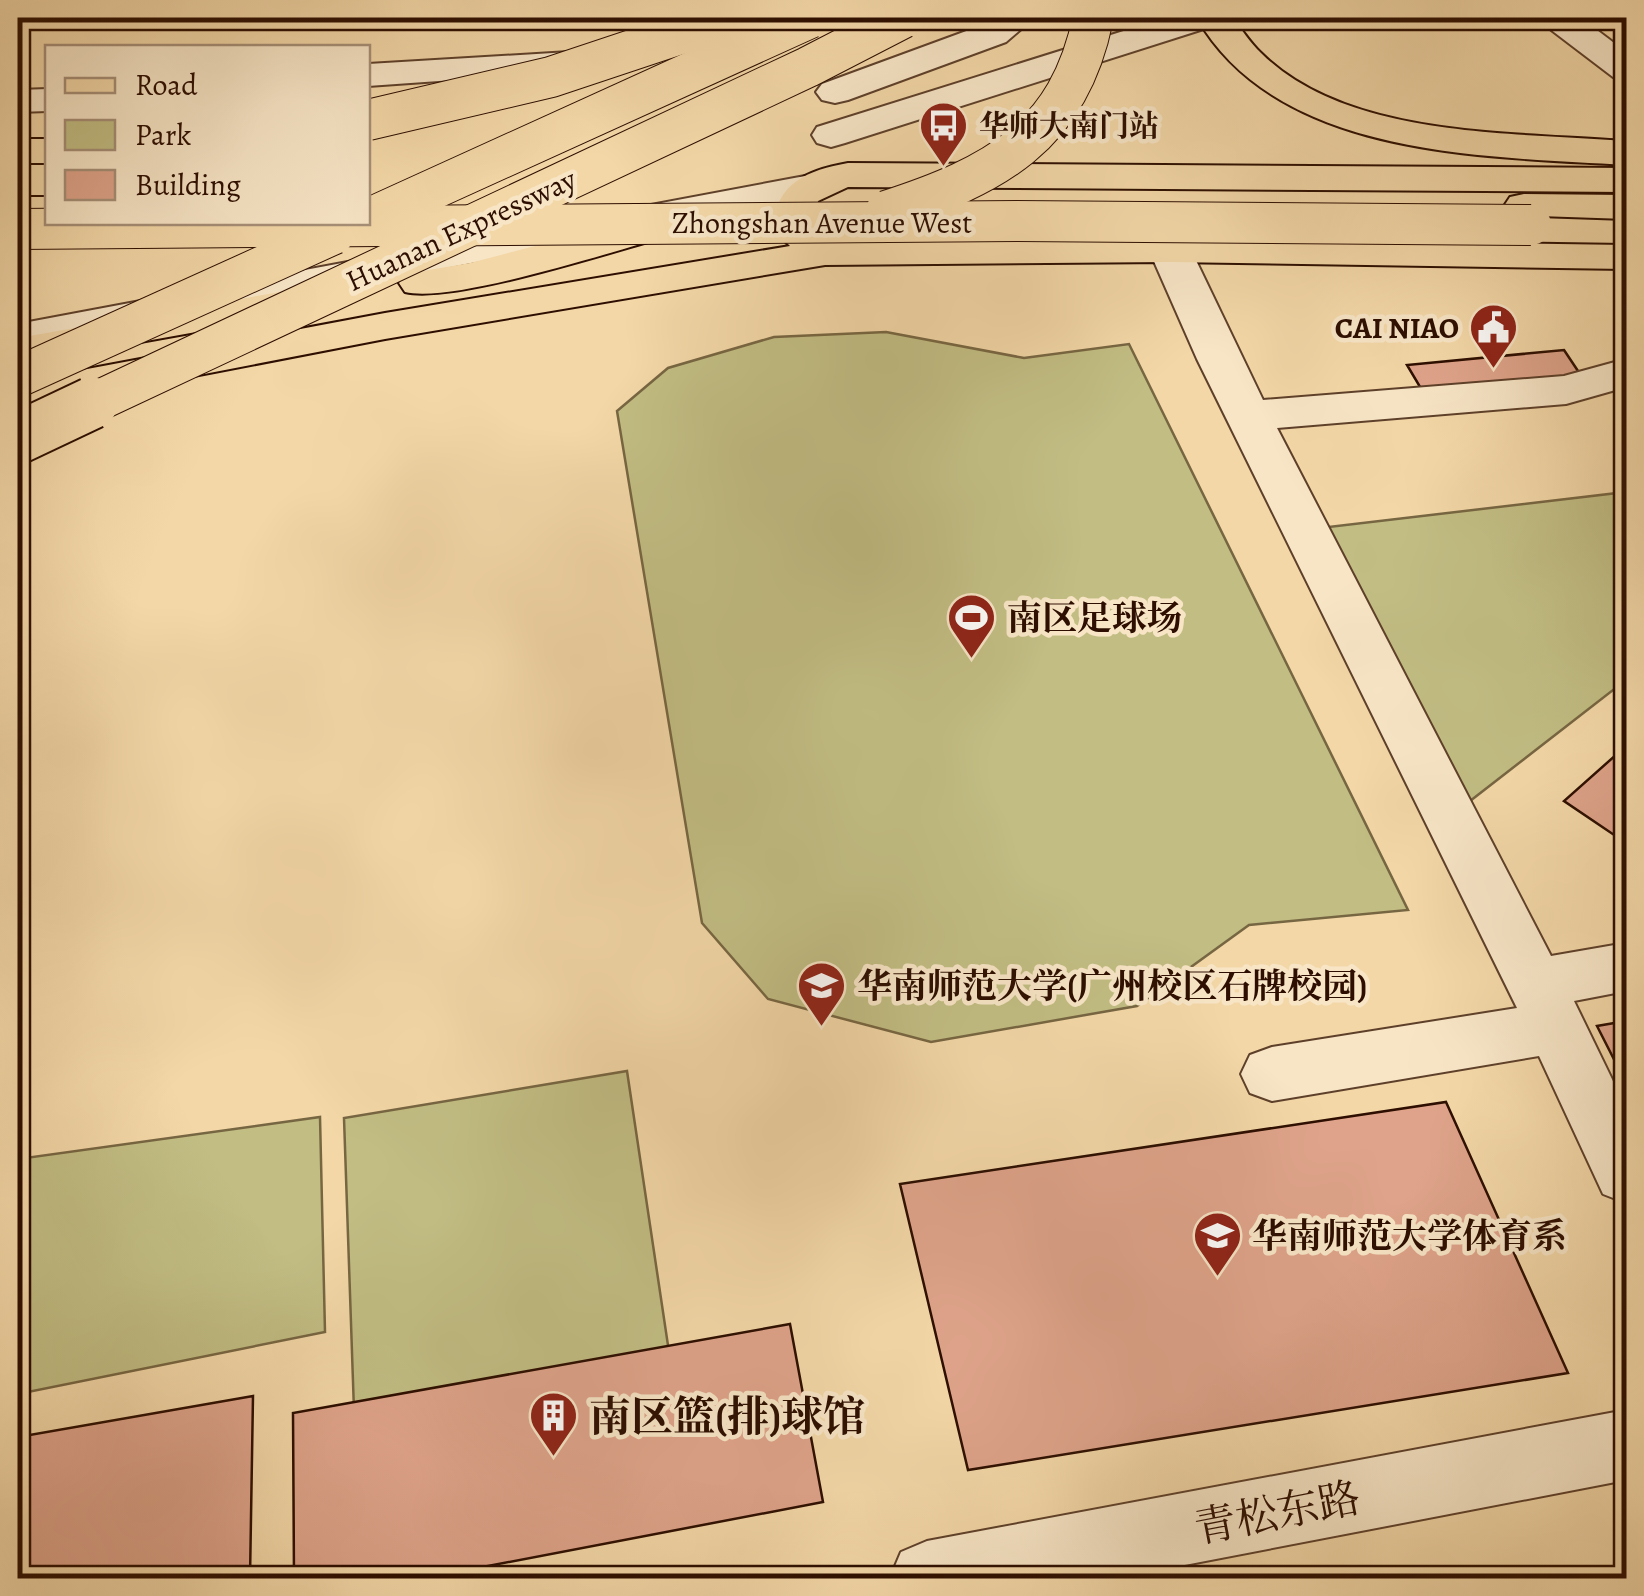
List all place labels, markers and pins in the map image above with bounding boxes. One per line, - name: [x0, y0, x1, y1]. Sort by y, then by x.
- bus stop icon: 华师大南门站: [918, 100, 970, 168]
- place label: 华师大南门站: [979, 106, 1159, 146]
- public building icon: CAI NIAO: [1468, 302, 1520, 370]
- place label: CAI NIAO: [1335, 308, 1459, 348]
- sports icon: 南区足球场: [946, 592, 998, 660]
- place label: 南区足球场: [1007, 594, 1182, 642]
- school or university icon: 华南师范大学(广州校区石牌校园): [796, 960, 848, 1028]
- place label: 华南师范大学(广州校区石牌校园): [857, 962, 1367, 1010]
- school or university icon: 华南师范大学体育系: [1191, 1210, 1243, 1278]
- place label: 华南师范大学体育系: [1252, 1212, 1567, 1260]
- place label: 南区篮(排)球馆: [589, 1388, 865, 1445]
- building icon: 南区篮(排)球馆: [528, 1390, 580, 1458]

